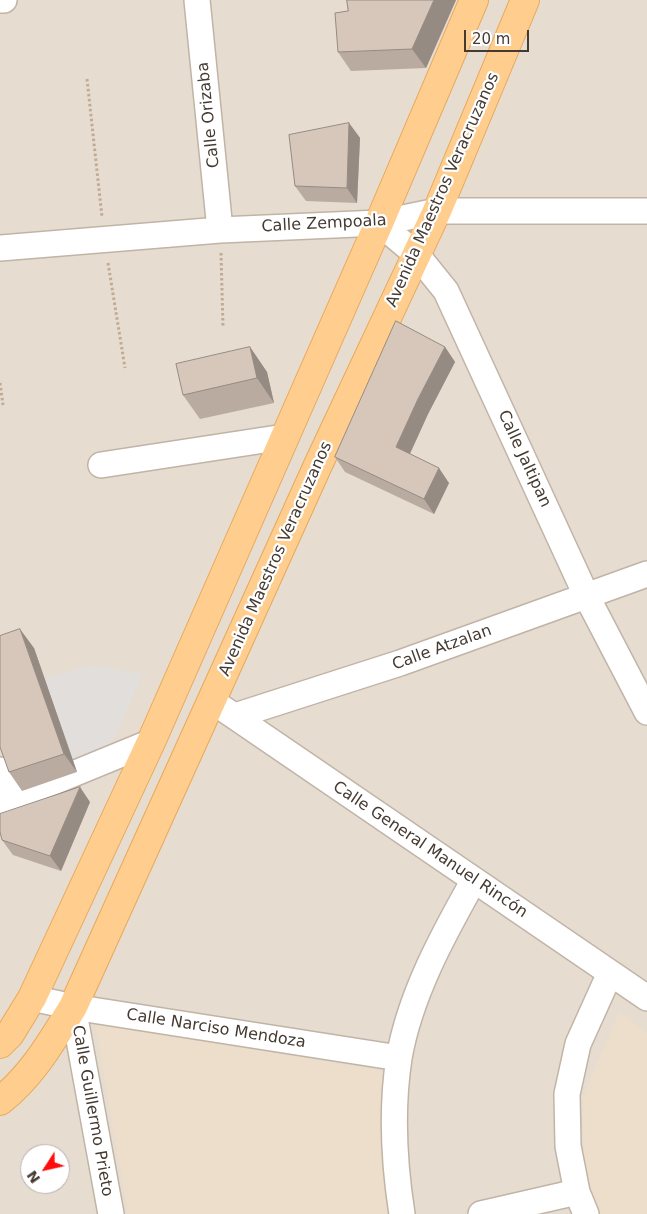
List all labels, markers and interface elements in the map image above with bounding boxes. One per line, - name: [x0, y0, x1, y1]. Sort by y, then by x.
- scale bar: [467, 20, 532, 52]
- text: 20 m: [472, 30, 510, 48]
- street label: Calle Orizaba: [194, 61, 224, 169]
- street label: Avenida Maestros Veracruzanos: [382, 70, 504, 310]
- street label: Calle Zempoala: [261, 211, 387, 237]
- street label: Calle Jaltipan: [493, 408, 555, 510]
- street label: Avenida Maestros Veracruzanos: [215, 439, 337, 679]
- street label: Calle Atzalan: [390, 621, 494, 675]
- street label: Calle General Manuel Rincón: [329, 778, 531, 922]
- street label: Calle Narciso Mendoza: [125, 1005, 307, 1053]
- street label: Calle Guillermo Prieto: [67, 1024, 117, 1198]
- north arrow: [20, 1144, 70, 1194]
- text: N: [24, 1168, 43, 1186]

